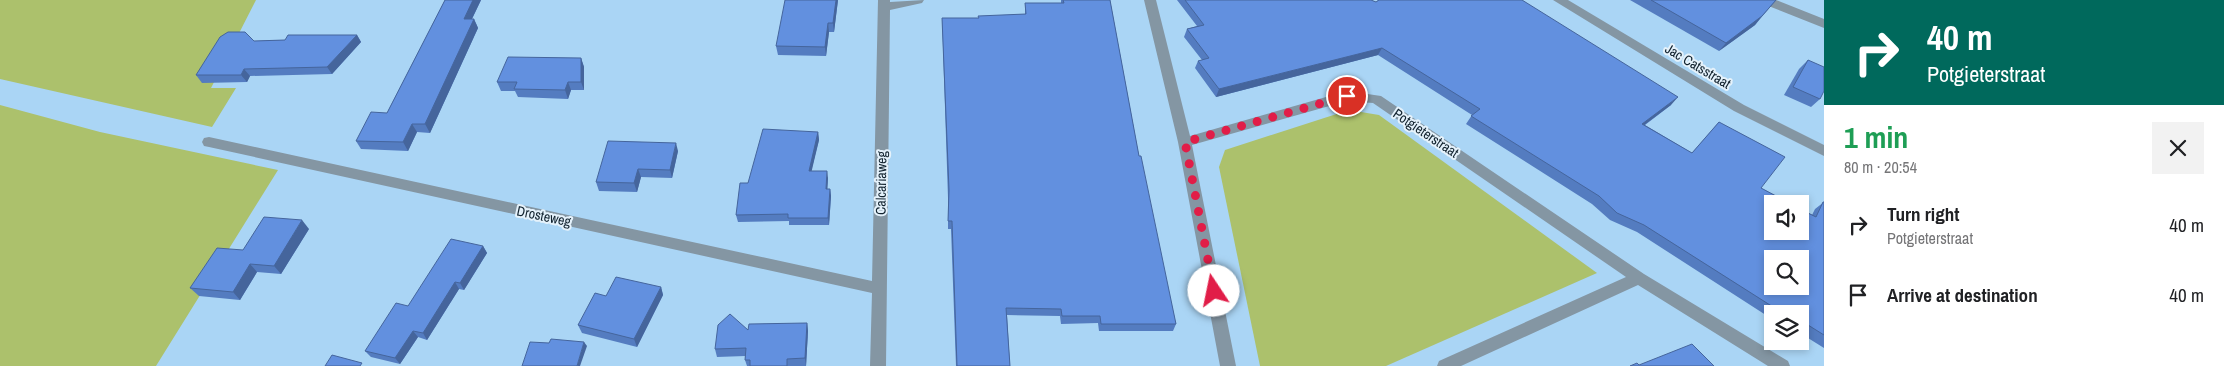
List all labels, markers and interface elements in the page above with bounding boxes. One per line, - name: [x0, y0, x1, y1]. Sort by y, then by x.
- text: 40 m: [1927, 14, 1992, 61]
- icon: right: [1844, 20, 1909, 85]
- street label: Jac Catsstraat: [1662, 39, 1734, 93]
- text: Potgieterstraat: [1927, 59, 2045, 89]
- pin: [1326, 75, 1368, 117]
- icon: arrive: [1333, 82, 1361, 110]
- street label: Potgieterstraat: [1390, 104, 1462, 162]
- text: 1 min: [1844, 117, 1908, 157]
- button: close: [2152, 122, 2204, 174]
- street label: Calcariaweg: [871, 150, 891, 215]
- text: 80 m · 20:54: [1844, 156, 1917, 178]
- map controls: [1764, 195, 1809, 350]
- button: sound: [1764, 195, 1809, 240]
- street label: Drosteweg: [515, 201, 573, 231]
- text: Turn right: [1887, 201, 1959, 227]
- icon: right: [1844, 211, 1872, 239]
- text: 40 m: [2169, 212, 2204, 238]
- text: Potgieterstraat: [1887, 227, 1973, 249]
- button: search: [1764, 250, 1809, 295]
- position arrow: [1187, 264, 1239, 316]
- icon: arrive: [1844, 281, 1872, 309]
- text: Arrive at destination: [1887, 282, 2038, 308]
- text: 40 m: [2169, 282, 2204, 308]
- button: layers: [1764, 305, 1809, 350]

